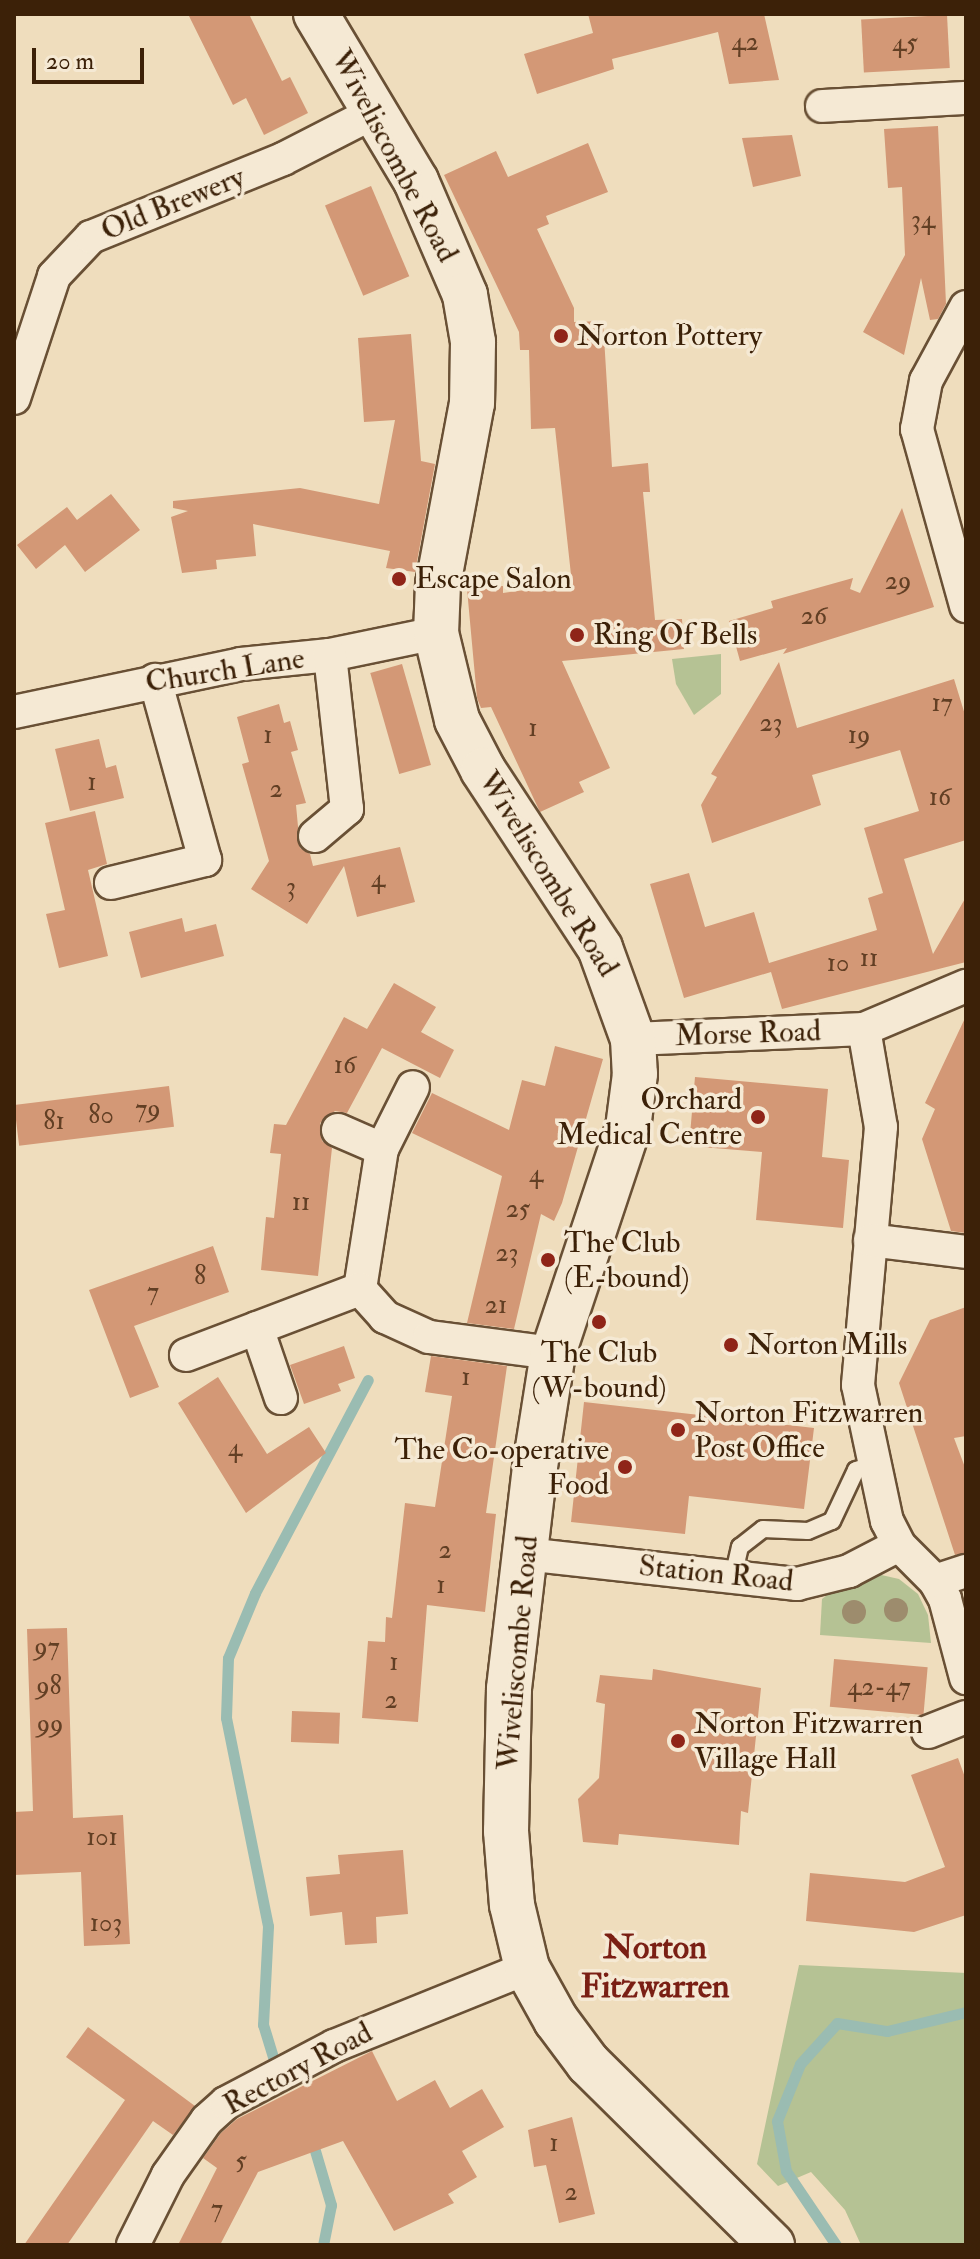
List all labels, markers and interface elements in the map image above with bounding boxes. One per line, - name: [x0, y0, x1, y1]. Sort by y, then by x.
- house number: 42: [731, 27, 759, 59]
- house number: 45: [892, 28, 918, 60]
- scale bar: [36, 32, 148, 82]
- street label: Wiveliscombe Road: [323, 44, 465, 268]
- text: 20 m: [46, 46, 94, 77]
- street label: Old Brewery: [96, 159, 250, 249]
- house number: 34: [911, 205, 935, 237]
- place label: Norton Pottery: [577, 318, 762, 354]
- marker: Norton Pottery: [552, 327, 570, 345]
- place label: Escape Salon: [415, 561, 572, 597]
- house number: 29: [885, 566, 911, 598]
- marker: Escape Salon: [390, 570, 408, 588]
- house number: 26: [801, 601, 827, 633]
- place label: Ring Of Bells: [593, 617, 757, 653]
- marker: Ring Of Bells: [568, 626, 586, 644]
- street label: Church Lane: [143, 641, 307, 701]
- house number: 17: [931, 688, 953, 720]
- house number: 23: [759, 708, 783, 740]
- house number: 1: [528, 713, 538, 745]
- house number: 1: [263, 720, 273, 752]
- house number: 19: [848, 720, 870, 752]
- street label: Wiveliscombe Road: [470, 765, 626, 983]
- house number: 1: [87, 767, 97, 799]
- house number: 2: [269, 774, 283, 806]
- house number: 16: [929, 782, 951, 814]
- house number: 4: [371, 864, 385, 896]
- house number: 3: [286, 872, 296, 904]
- house number: 11: [860, 943, 878, 975]
- house number: 10: [827, 948, 849, 980]
- street label: Morse Road: [674, 1013, 822, 1055]
- house number: 16: [334, 1050, 356, 1082]
- place label: Orchard Medical Centre: [557, 1082, 742, 1152]
- house number: 79: [135, 1094, 161, 1126]
- house number: 80: [88, 1100, 114, 1132]
- house number: 81: [43, 1106, 65, 1138]
- marker: Orchard Medical Centre: [749, 1108, 767, 1126]
- house number: 4: [529, 1159, 543, 1191]
- house number: 11: [292, 1187, 310, 1219]
- house number: 25: [506, 1194, 530, 1226]
- place label: The Club (E-bound): [564, 1225, 689, 1296]
- house number: 23: [495, 1238, 519, 1270]
- marker: The Club (E-bound): [539, 1251, 557, 1269]
- house number: 8: [194, 1261, 206, 1293]
- house number: 7: [147, 1277, 159, 1309]
- house number: 21: [485, 1290, 507, 1322]
- marker: The Club (W-bound): [590, 1313, 608, 1331]
- place label: Norton Mills: [747, 1327, 907, 1363]
- place label: The Club (W-bound): [531, 1335, 667, 1406]
- marker: Norton Mills: [722, 1336, 740, 1354]
- house number: 1: [461, 1362, 471, 1394]
- place label: Norton Fitzwarren Post Office: [694, 1395, 923, 1466]
- marker: Norton Fitzwarren Post Office: [669, 1421, 687, 1439]
- place label: The Co-operative Food: [395, 1432, 609, 1502]
- house number: 4: [228, 1433, 242, 1465]
- marker: The Co-operative Food: [616, 1458, 634, 1476]
- street label: Wiveliscombe Road: [490, 1534, 546, 1772]
- house number: 2: [438, 1535, 452, 1567]
- street label: Station Road: [637, 1548, 795, 1600]
- house number: 1: [436, 1570, 446, 1602]
- house number: 97: [34, 1632, 60, 1664]
- house number: 1: [389, 1647, 399, 1679]
- house number: 98: [36, 1671, 62, 1703]
- house number: 42-47: [847, 1672, 911, 1704]
- house number: 2: [384, 1685, 398, 1717]
- place label: Norton Fitzwarren Village Hall: [694, 1706, 923, 1776]
- house number: 99: [37, 1709, 63, 1741]
- marker: Norton Fitzwarren Village Hall: [669, 1732, 687, 1750]
- house number: 101: [86, 1822, 118, 1854]
- house number: 103: [90, 1908, 122, 1940]
- district label: Norton Fitzwarren: [580, 1927, 730, 2006]
- street label: Rectory Road: [217, 2015, 379, 2123]
- house number: 1: [549, 2128, 559, 2160]
- house number: 5: [235, 2146, 247, 2178]
- house number: 2: [564, 2177, 578, 2209]
- house number: 7: [211, 2194, 223, 2226]

